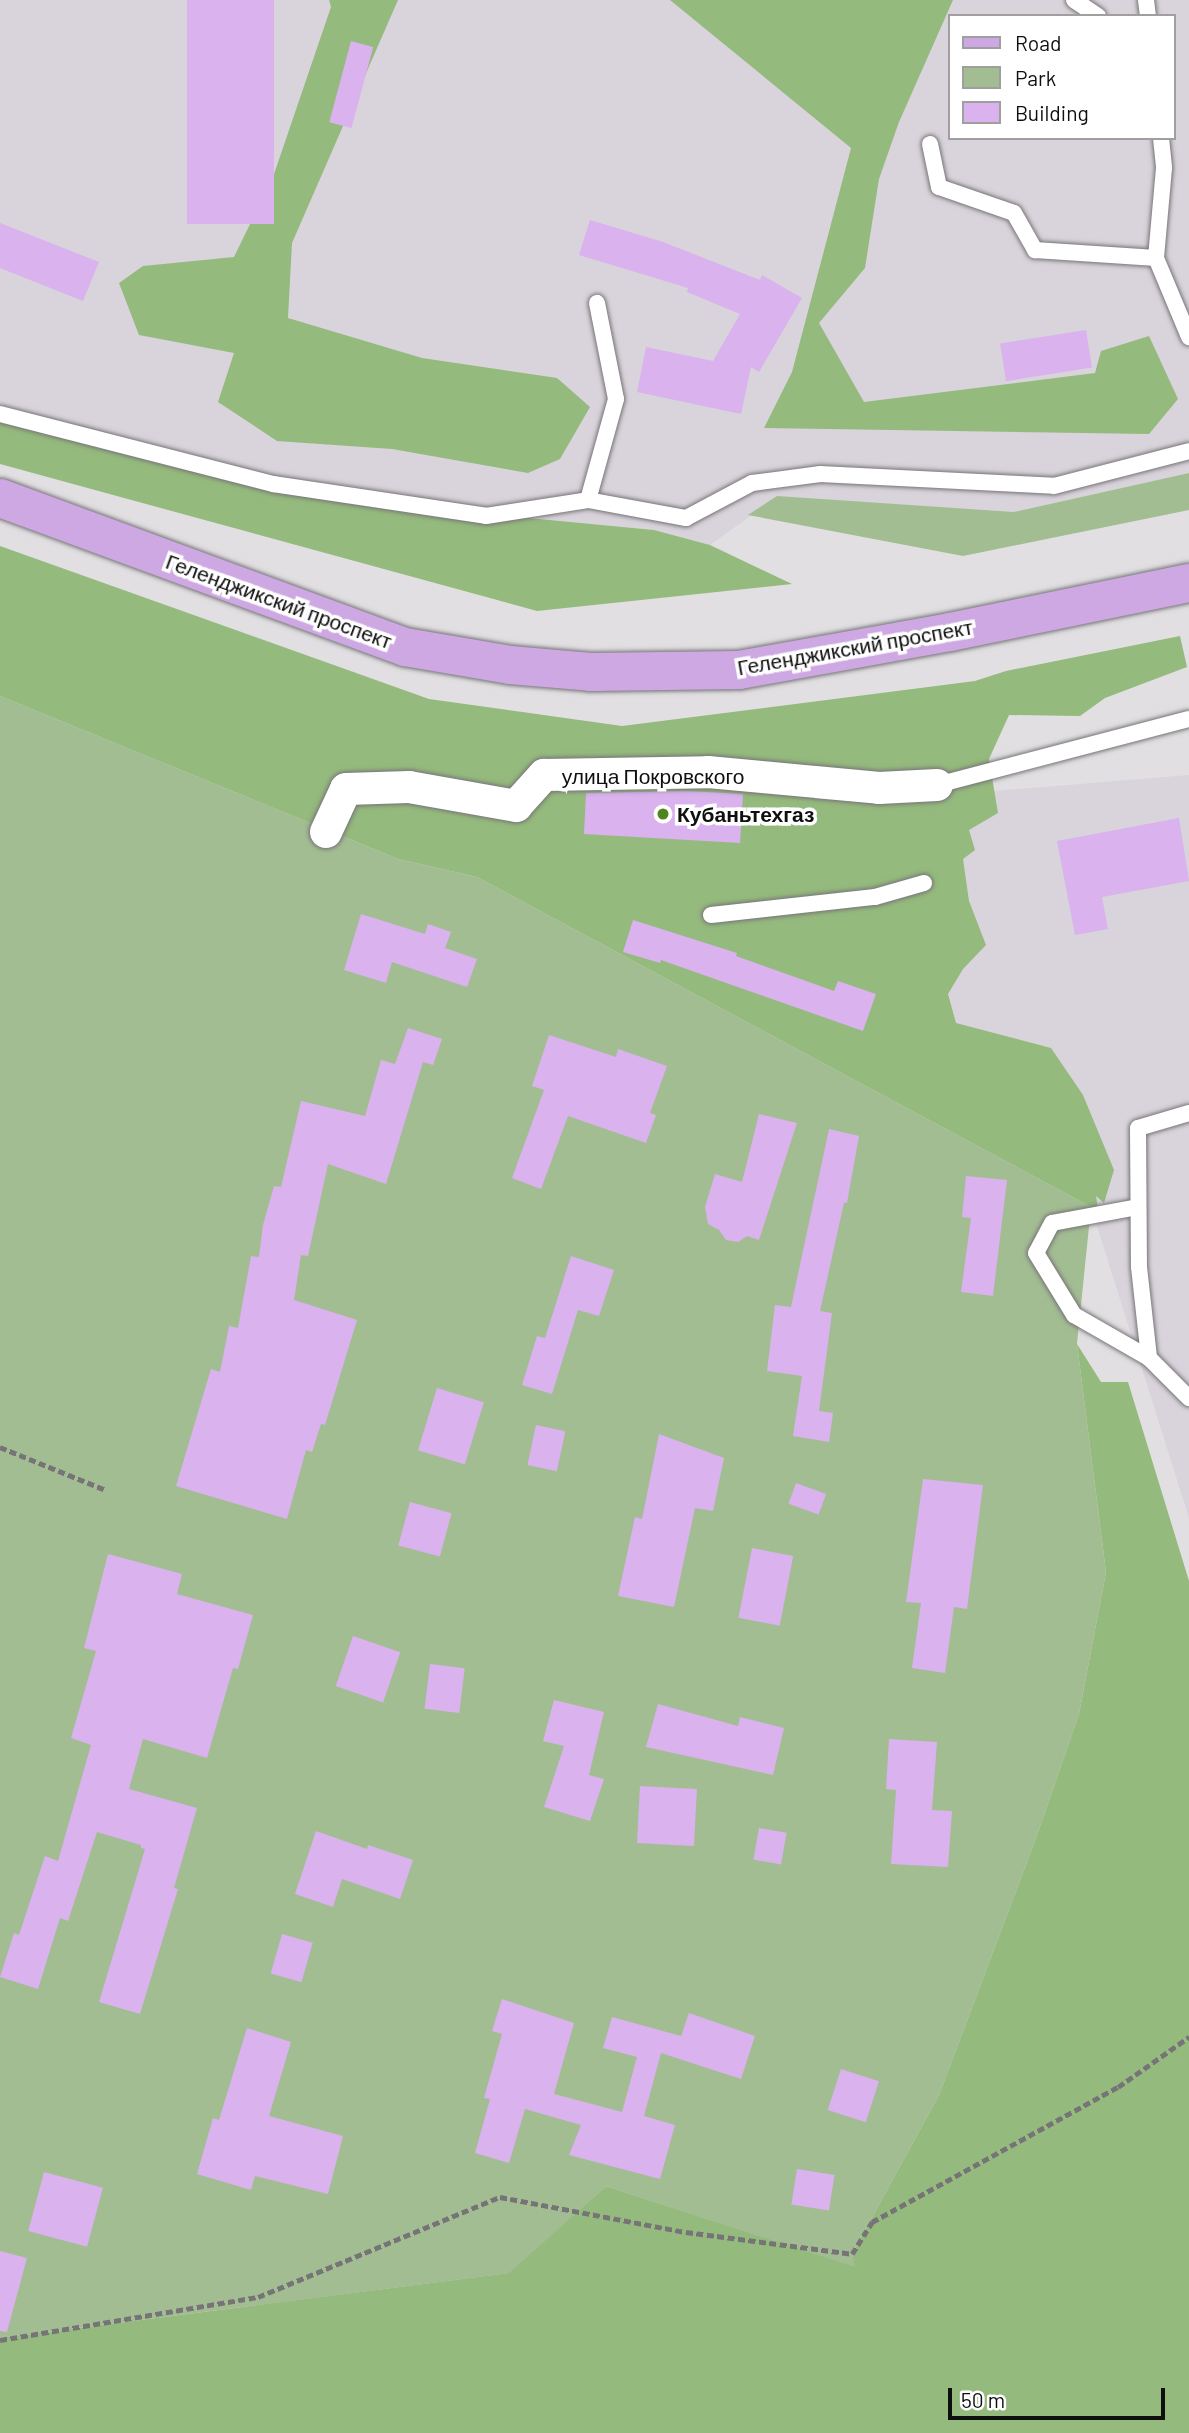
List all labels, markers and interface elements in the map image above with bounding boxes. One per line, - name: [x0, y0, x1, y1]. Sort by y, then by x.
- legend: [948, 14, 1175, 140]
- text: Road: [1015, 30, 1061, 55]
- text: Park: [1015, 65, 1056, 90]
- text: Building: [1015, 100, 1089, 125]
- street label: Геленджикский проспект: [163, 548, 395, 654]
- street label: Геленджикский проспект: [735, 614, 975, 680]
- street label: улица Покровского: [562, 763, 744, 789]
- place label: Кубаньтехгаз: [677, 801, 814, 827]
- marker: Кубаньтехгаз: [655, 806, 671, 822]
- scale bar: [951, 2374, 1168, 2418]
- text: 50 m: [961, 2387, 1005, 2412]

